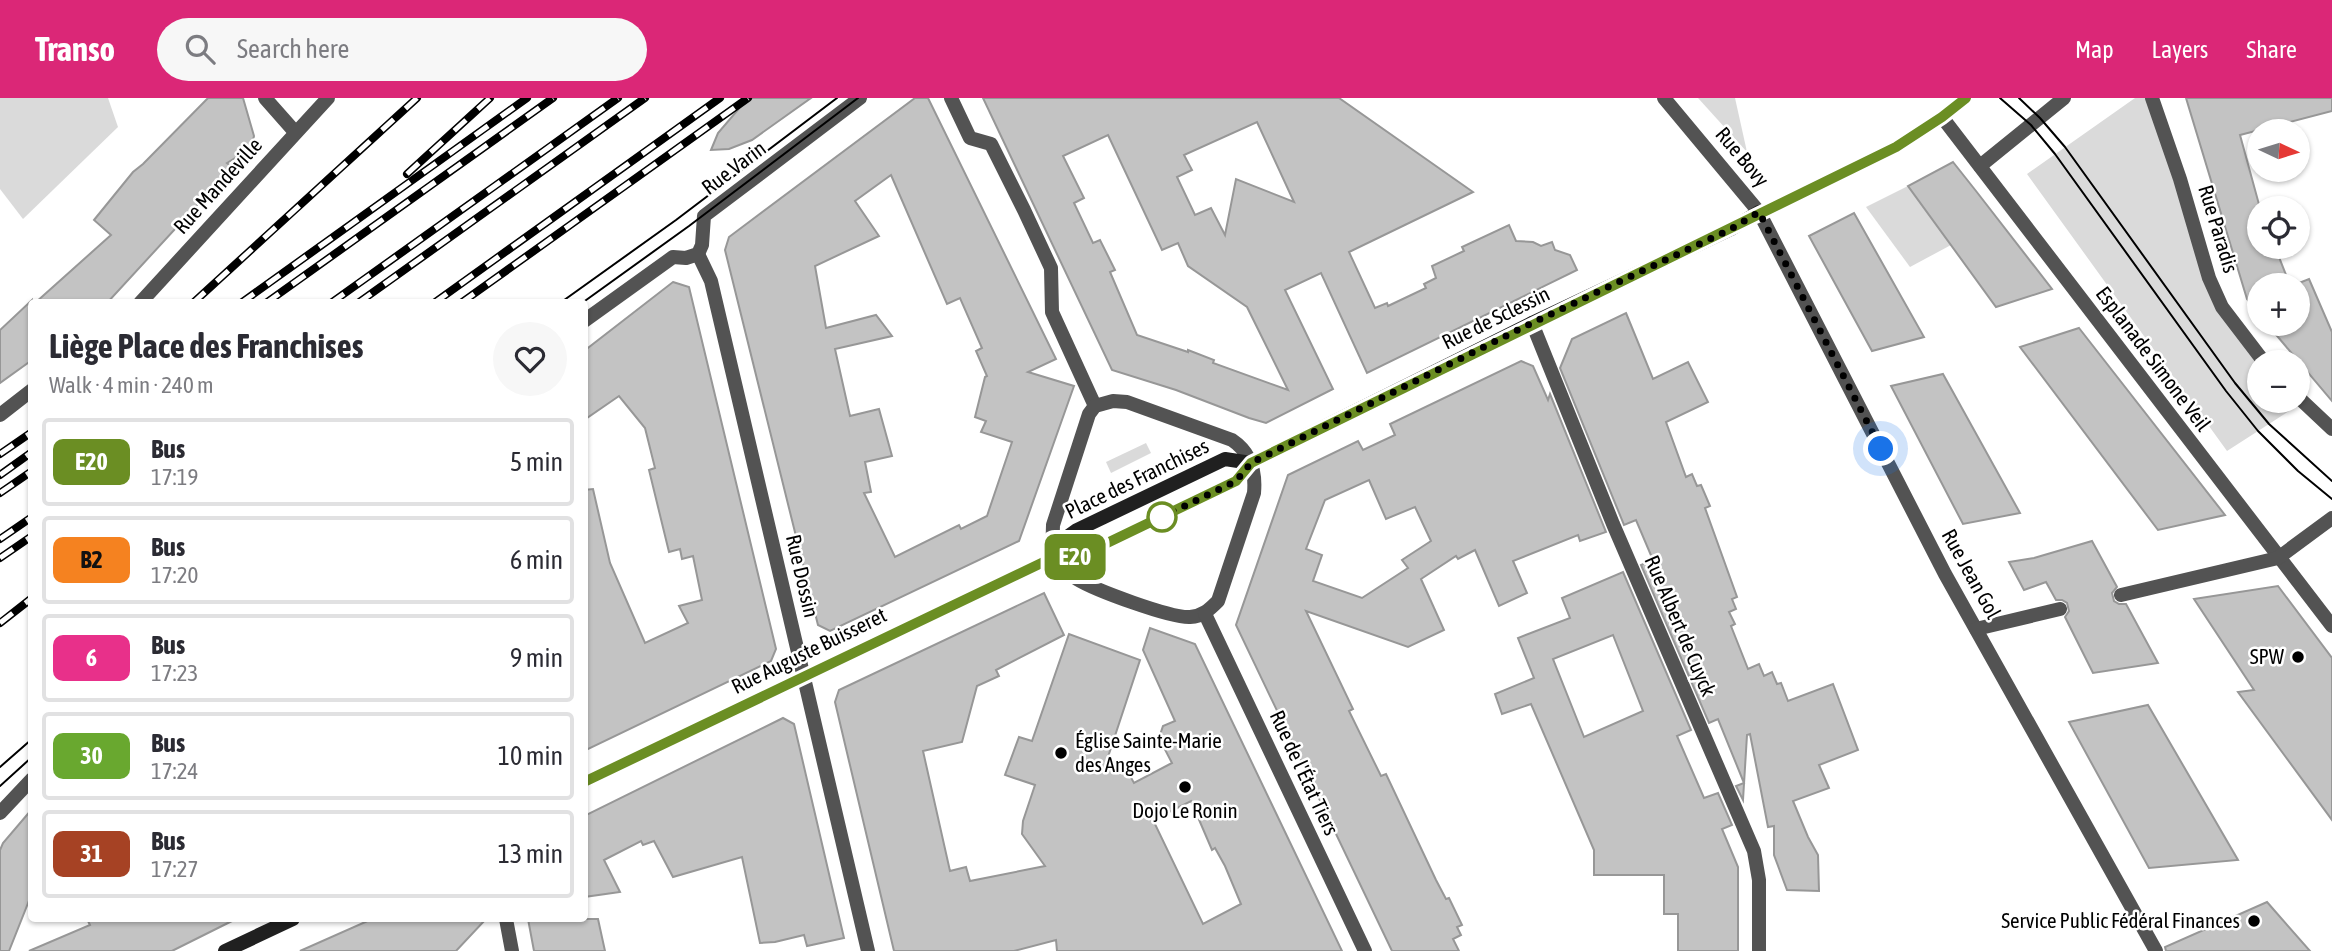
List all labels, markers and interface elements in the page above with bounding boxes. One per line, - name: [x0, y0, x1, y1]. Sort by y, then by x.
- search box: [157, 18, 647, 81]
- text: Transo: [35, 30, 115, 68]
- icon: search: [181, 30, 219, 68]
- text: Search here: [237, 34, 349, 64]
- text: Map: [2075, 36, 2114, 63]
- text: Layers: [2152, 36, 2208, 63]
- text: Share: [2246, 36, 2297, 63]
- north arrow: [2247, 119, 2310, 182]
- map controls: [2247, 119, 2310, 413]
- street label: Rue Bovy: [1711, 122, 1775, 191]
- street label: Rue Mandeville: [168, 133, 266, 238]
- street label: Rue Varin: [697, 135, 770, 199]
- street label: Rue Paradis: [2194, 182, 2244, 275]
- button: locate: [2247, 196, 2310, 259]
- button: +: [2247, 273, 2310, 336]
- street label: Rue de Sclessin: [1438, 281, 1553, 353]
- street label: Esplanade Simone Veil: [2092, 281, 2216, 436]
- button: heart: [493, 322, 567, 396]
- text: Liège Place des Franchises: [49, 327, 363, 365]
- button: −: [2247, 350, 2310, 413]
- text: Walk · 4 min · 240 m: [49, 372, 213, 398]
- your location: [1863, 431, 1898, 466]
- street label: Place des Franchises: [1061, 433, 1212, 523]
- text: Bus: [151, 434, 185, 464]
- text: 5 min: [510, 447, 563, 477]
- text: E20: [75, 448, 108, 475]
- text: 17:19: [151, 464, 198, 490]
- unlabelled marker: [1147, 502, 1177, 532]
- street label: Rue Jean Gol: [1937, 525, 2007, 623]
- text: Bus: [151, 532, 185, 562]
- street label: Rue Dossin: [782, 532, 824, 620]
- line badge: E20: [1035, 534, 1115, 580]
- text: E20: [1059, 543, 1091, 570]
- text: 6 min: [510, 545, 563, 575]
- text: B2: [80, 546, 103, 573]
- street label: Rue Albert de Cuyck: [1640, 552, 1721, 700]
- text: 17:20: [151, 562, 198, 588]
- street label: Rue Auguste Buisseret: [727, 602, 890, 698]
- text: Bus: [151, 630, 185, 660]
- text: 9 min: [510, 643, 563, 673]
- text: 6: [86, 644, 97, 671]
- place label: SPW: [2250, 644, 2285, 668]
- marker: SPW: [2290, 649, 2306, 665]
- text: 17:23: [151, 660, 198, 686]
- street label: Rue de l'État Tiers: [1266, 706, 1344, 839]
- text: Bus: [151, 728, 185, 758]
- place label: Église Sainte-Marie des Anges: [1075, 728, 1222, 776]
- text: 10 min: [498, 741, 563, 771]
- text: 30: [80, 742, 103, 769]
- marker: Église Sainte-Marie des Anges: [1053, 745, 1069, 761]
- text: 17:24: [151, 758, 198, 784]
- marker: Dojo Le Ronin: [1177, 779, 1193, 795]
- place label: Dojo Le Ronin: [1132, 798, 1238, 822]
- text: Bus: [151, 826, 185, 856]
- text: 13 min: [498, 839, 563, 869]
- text: 31: [80, 840, 103, 867]
- text: 17:27: [151, 856, 198, 882]
- place label: Service Public Fédéral Finances: [2001, 908, 2240, 932]
- marker: Service Public Fédéral Finances: [2246, 913, 2262, 929]

